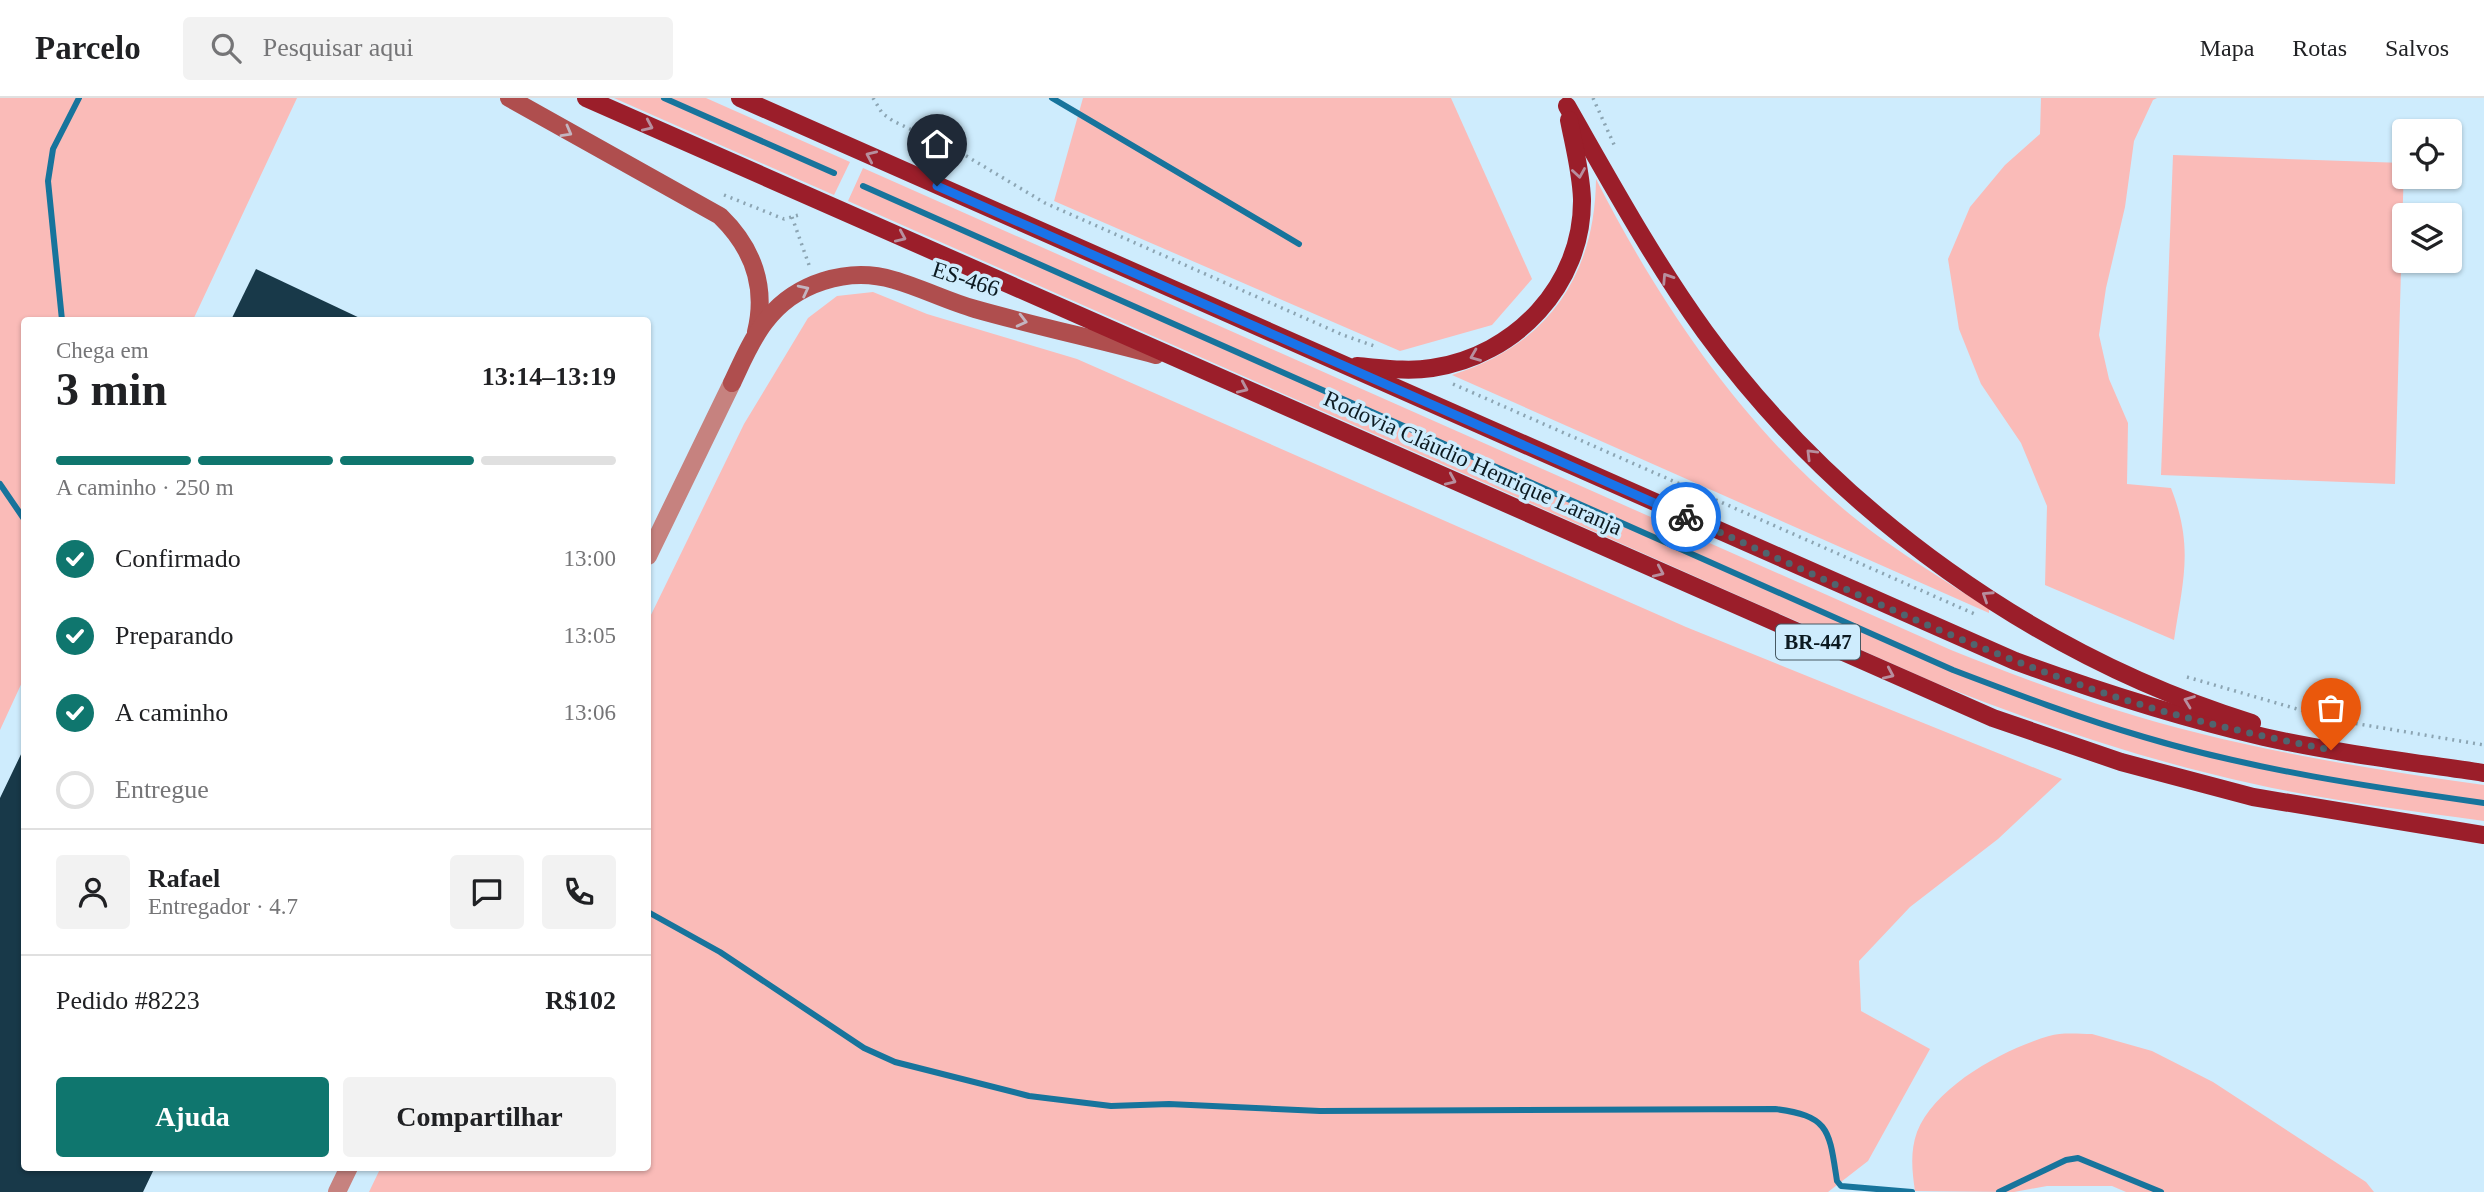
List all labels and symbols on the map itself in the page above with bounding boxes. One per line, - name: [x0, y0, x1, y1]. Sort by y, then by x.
- pin: [907, 114, 967, 186]
- one-way arrow: [641, 117, 653, 131]
- one-way arrow: [560, 124, 573, 137]
- one-way arrow: [865, 150, 878, 164]
- one-way arrow: [1571, 167, 1586, 179]
- one-way arrow: [894, 229, 906, 243]
- street label: ES-466: [929, 256, 1003, 302]
- one-way arrow: [1663, 272, 1676, 285]
- one-way arrow: [797, 284, 809, 298]
- one-way arrow: [1016, 313, 1028, 327]
- one-way arrow: [1470, 348, 1483, 362]
- one-way arrow: [1235, 380, 1248, 394]
- street label: Rodovia Cláudio Henrique Laranja: [1320, 386, 1626, 540]
- one-way arrow: [1806, 449, 1819, 462]
- one-way arrow: [1444, 472, 1456, 486]
- courier: [1651, 482, 1721, 552]
- one-way arrow: [1652, 564, 1664, 578]
- one-way arrow: [1982, 592, 1995, 605]
- road number: BR-447: [1776, 624, 1860, 660]
- one-way arrow: [1882, 666, 1895, 680]
- pin: [2301, 678, 2361, 750]
- one-way arrow: [2184, 695, 2196, 709]

